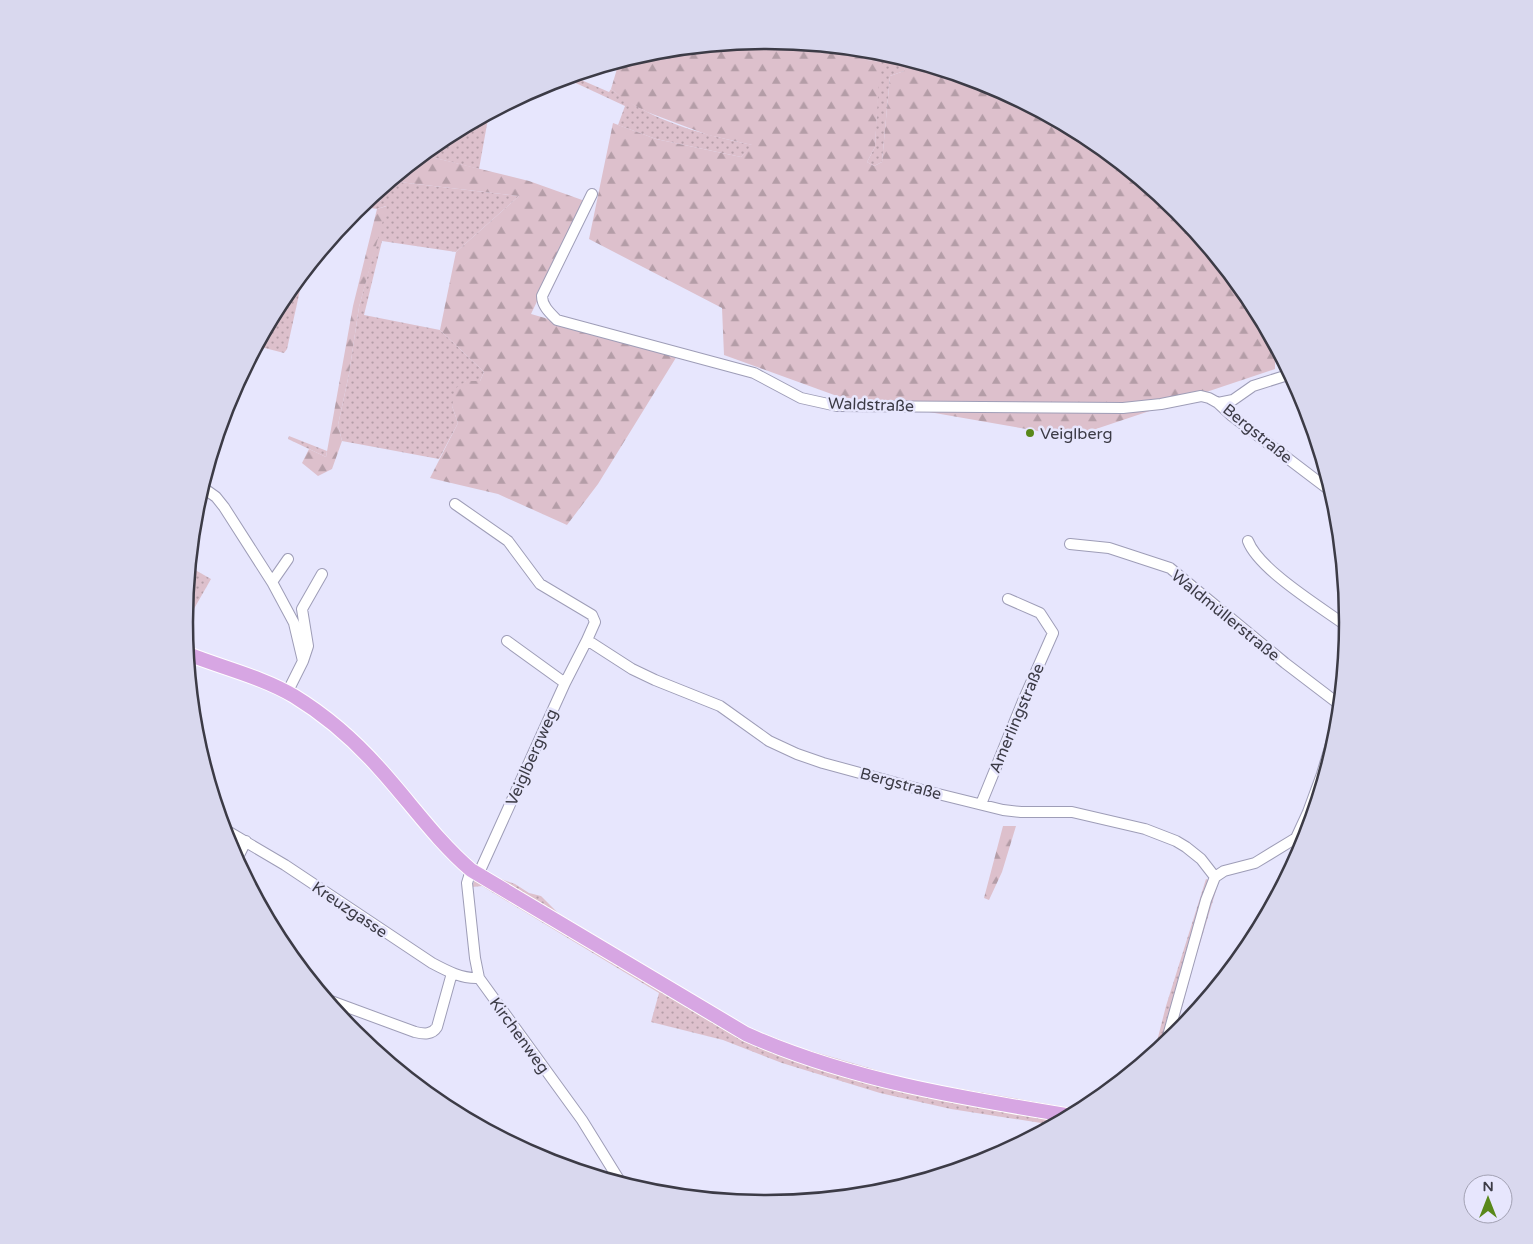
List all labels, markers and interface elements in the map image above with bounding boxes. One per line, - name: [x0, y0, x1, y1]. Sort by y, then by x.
- street label: Waldstraße: [828, 394, 914, 416]
- street label: Bergstraße: [1219, 400, 1296, 468]
- place label: Veiglberg: [1040, 424, 1112, 444]
- marker: Veiglberg: [1024, 427, 1036, 439]
- street label: Waldmüllerstraße: [1167, 566, 1284, 666]
- street label: Amerlingstraße: [985, 661, 1049, 776]
- street label: Veiglbergweg: [502, 706, 562, 809]
- street label: Bergstraße: [858, 763, 944, 804]
- street label: Kreuzgasse: [308, 877, 391, 942]
- street label: Kirchenweg: [485, 994, 554, 1078]
- north arrow: [1463, 1174, 1513, 1224]
- text: N: [1482, 1178, 1494, 1195]

